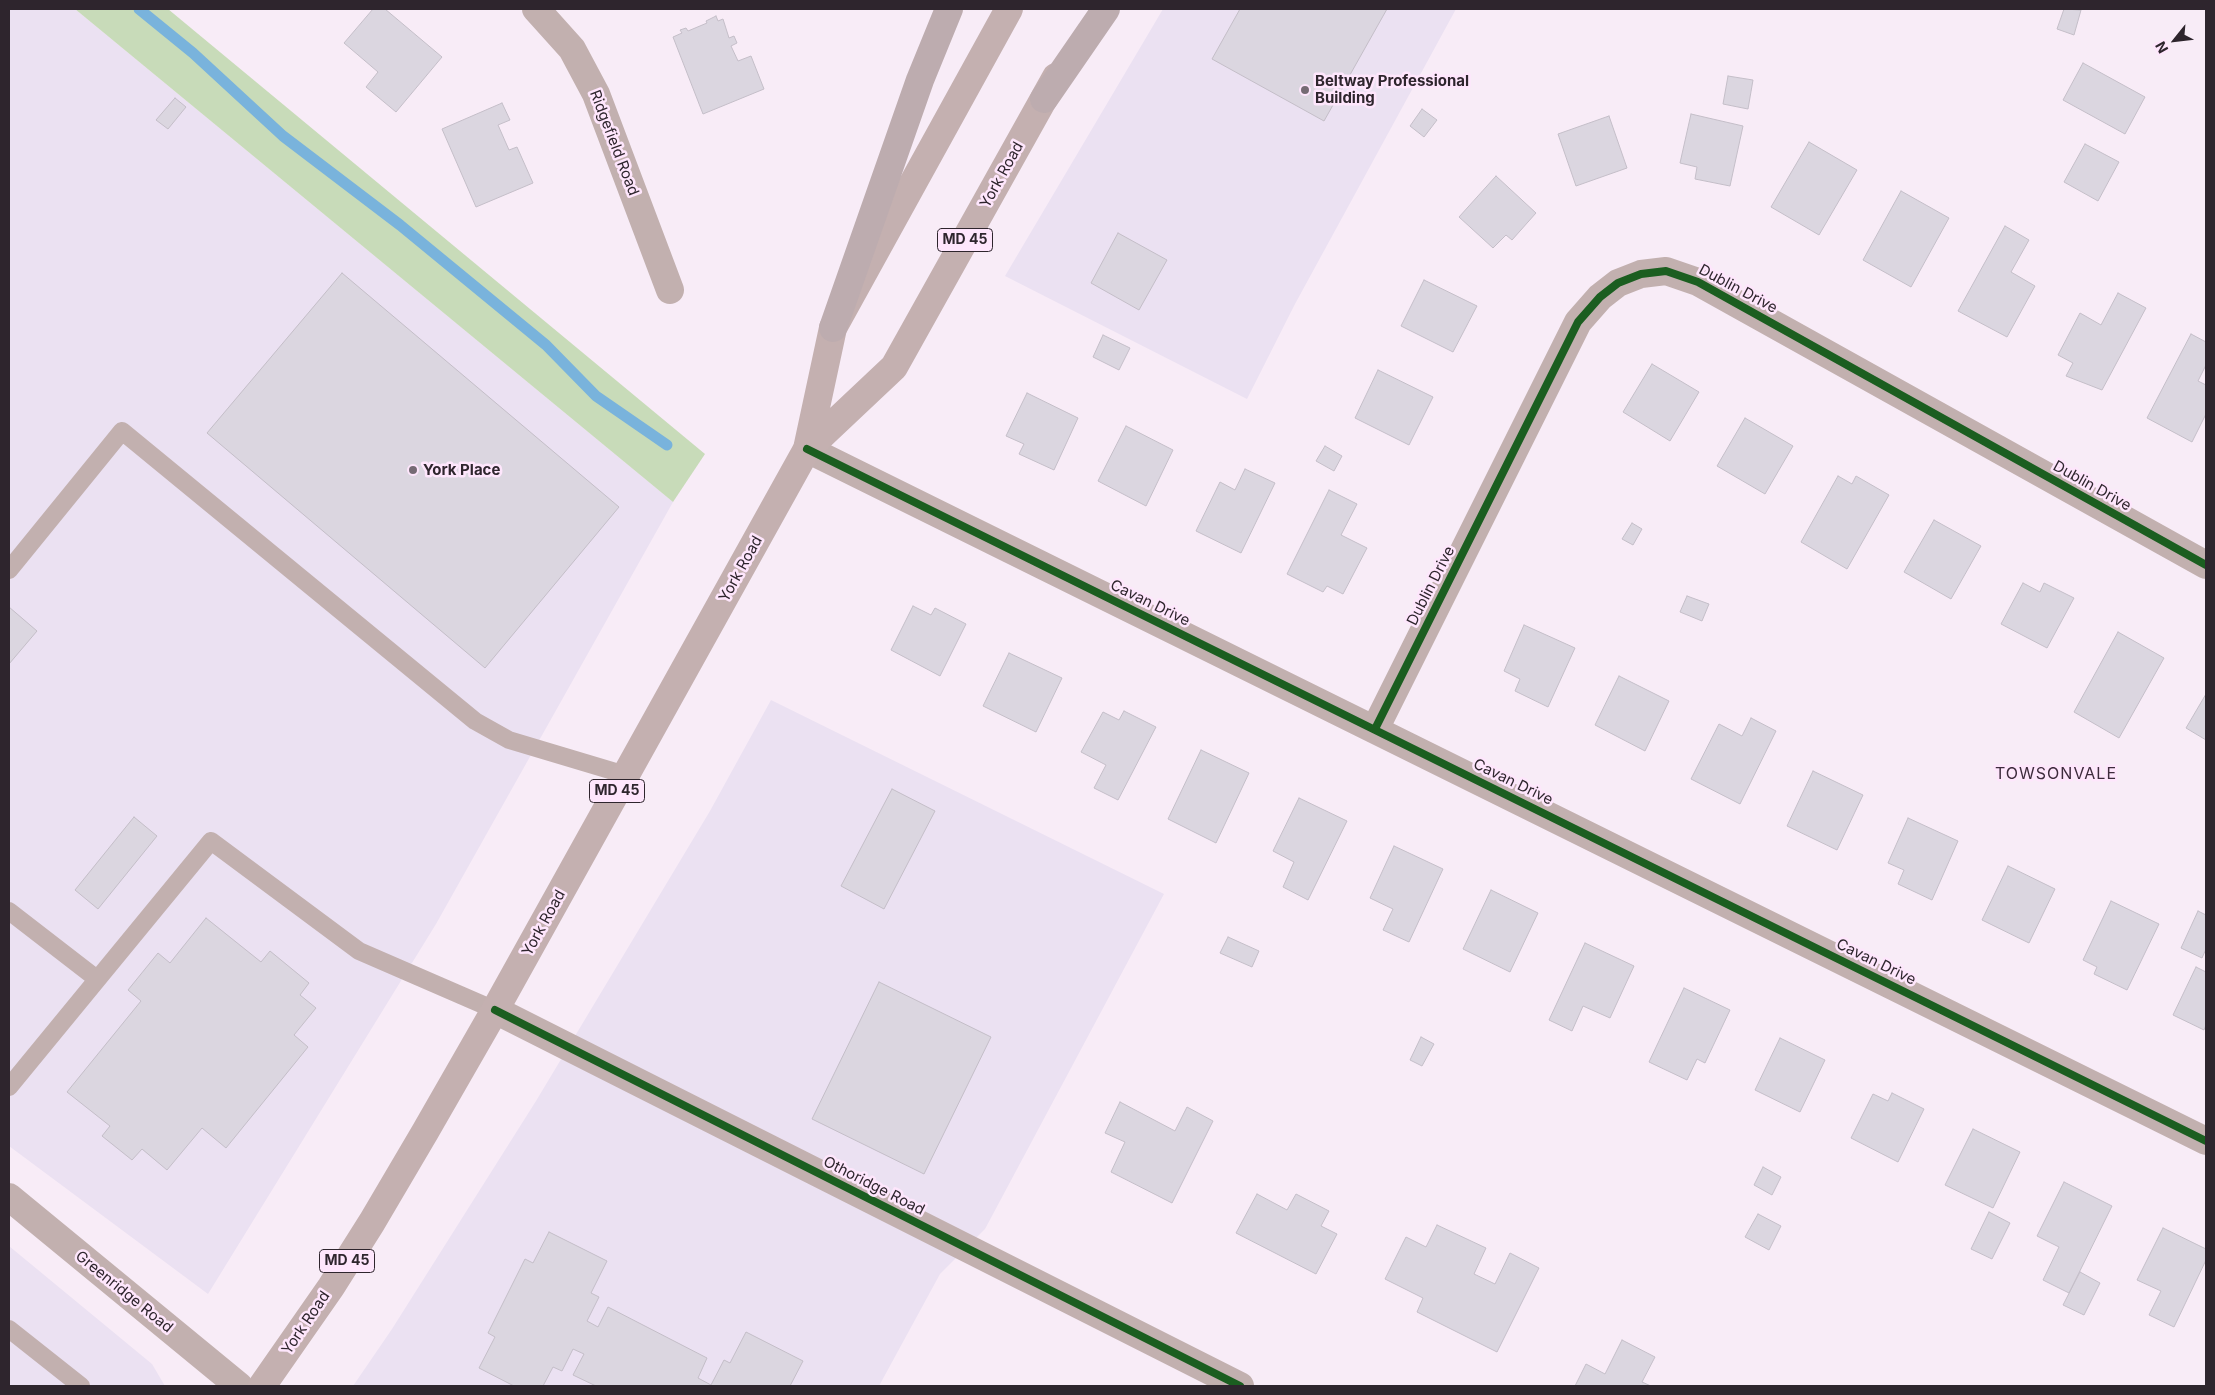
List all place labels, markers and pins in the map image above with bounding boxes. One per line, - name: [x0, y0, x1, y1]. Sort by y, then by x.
- place label: Beltway Professional Building: [1315, 72, 1469, 107]
- marker: Beltway Professional Building: [1299, 84, 1311, 96]
- place label: York Place: [423, 461, 500, 479]
- marker: York Place: [407, 464, 419, 476]

